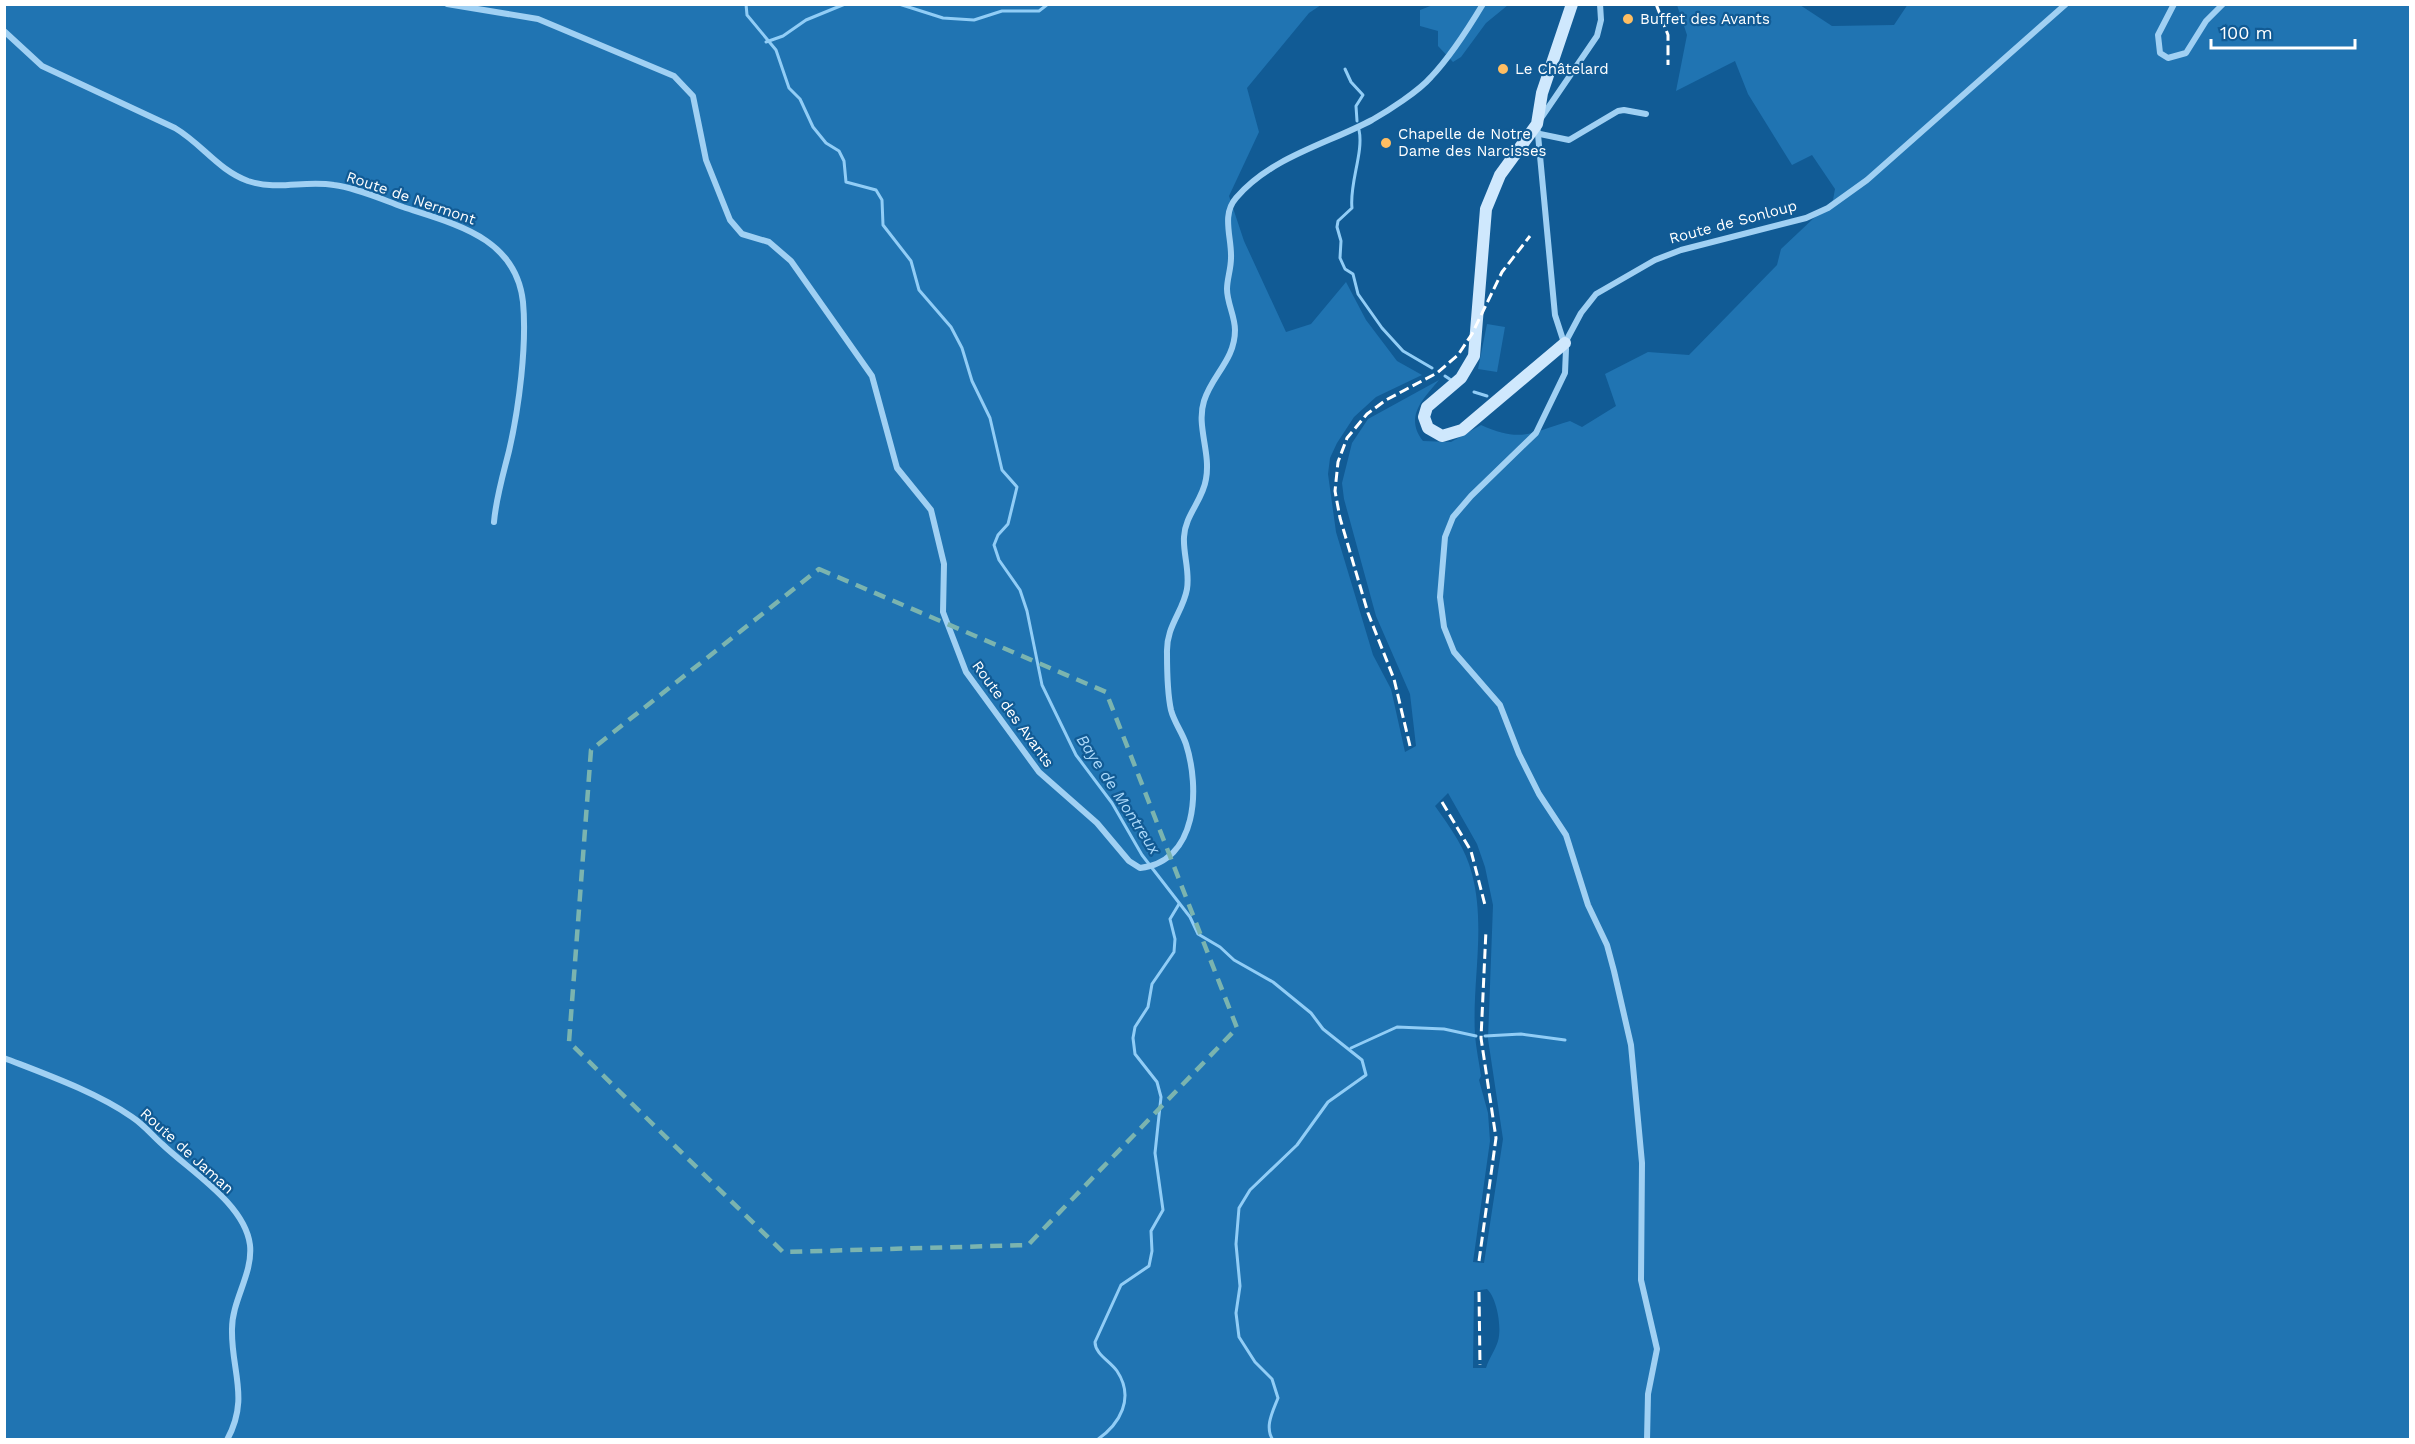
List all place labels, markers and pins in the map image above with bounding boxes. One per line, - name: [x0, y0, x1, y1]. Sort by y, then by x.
- place label: Buffet des Avants: [1640, 10, 1770, 28]
- marker: Buffet des Avants: [1621, 12, 1635, 26]
- place label: Le Châtelard: [1515, 60, 1609, 78]
- marker: Le Châtelard: [1496, 62, 1510, 76]
- place label: Chapelle de Notre Dame des Narcisses: [1398, 125, 1547, 160]
- marker: Chapelle de Notre Dame des Narcisses: [1379, 136, 1393, 150]

